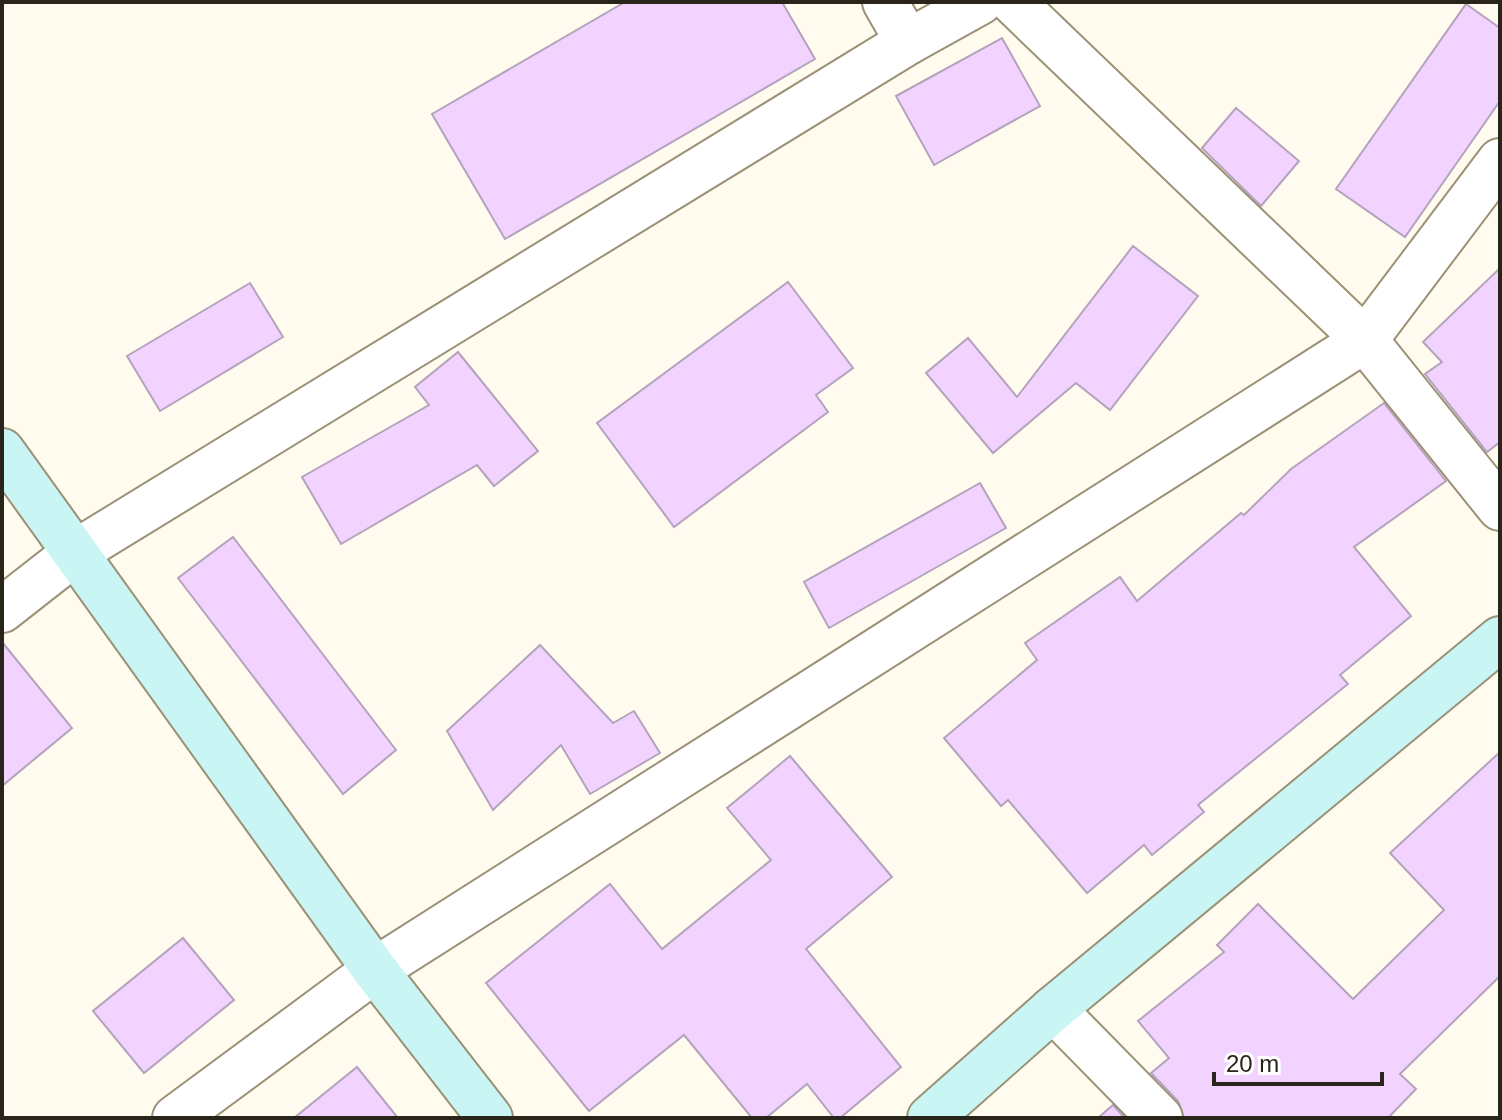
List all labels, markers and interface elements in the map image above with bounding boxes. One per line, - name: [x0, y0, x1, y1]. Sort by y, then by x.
- scale bar: [1214, 1036, 1382, 1086]
- text: 20 m: [1226, 1050, 1279, 1077]

